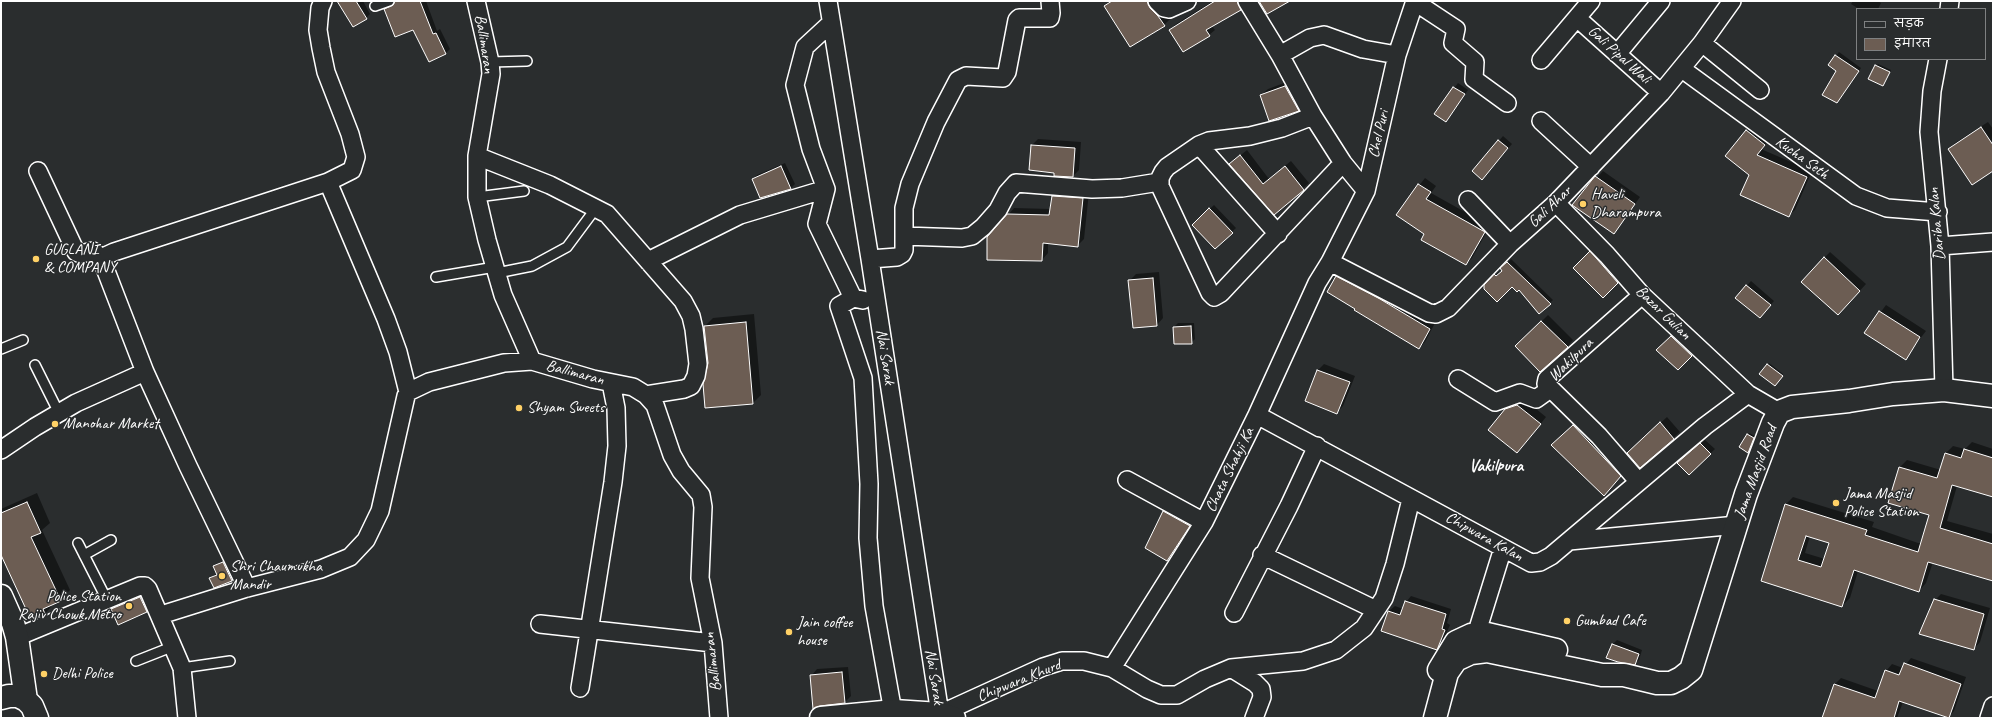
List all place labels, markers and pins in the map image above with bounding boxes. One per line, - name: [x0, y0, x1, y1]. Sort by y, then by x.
- place label: Haveli Dharampura: [1591, 185, 1661, 223]
- marker: Haveli Dharampura: [1578, 199, 1588, 209]
- place label: GUGLANI & COMPANY: [44, 240, 116, 278]
- marker: GUGLANI & COMPANY: [31, 254, 41, 264]
- place label: Shyam Sweets: [527, 398, 605, 418]
- marker: Shyam Sweets: [514, 403, 524, 413]
- place label: Manohar Market: [63, 414, 158, 434]
- marker: Manohar Market: [50, 419, 60, 429]
- place label: Jama Masjid Police Station: [1844, 484, 1918, 522]
- marker: Jama Masjid Police Station: [1831, 498, 1841, 508]
- place label: Shri Chaumukha Mandir: [230, 557, 322, 595]
- marker: Shri Chaumukha Mandir: [217, 571, 227, 581]
- place label: Police Station Rajiv Chowk Metro: [18, 587, 121, 625]
- marker: Police Station Rajiv Chowk Metro: [124, 601, 134, 611]
- place label: Gumbad Cafe: [1575, 611, 1646, 631]
- place label: Jain coffee house: [797, 613, 853, 651]
- marker: Gumbad Cafe: [1562, 616, 1572, 626]
- marker: Jain coffee house: [784, 627, 794, 637]
- place label: Delhi Police: [52, 664, 113, 684]
- marker: Delhi Police: [39, 669, 49, 679]

